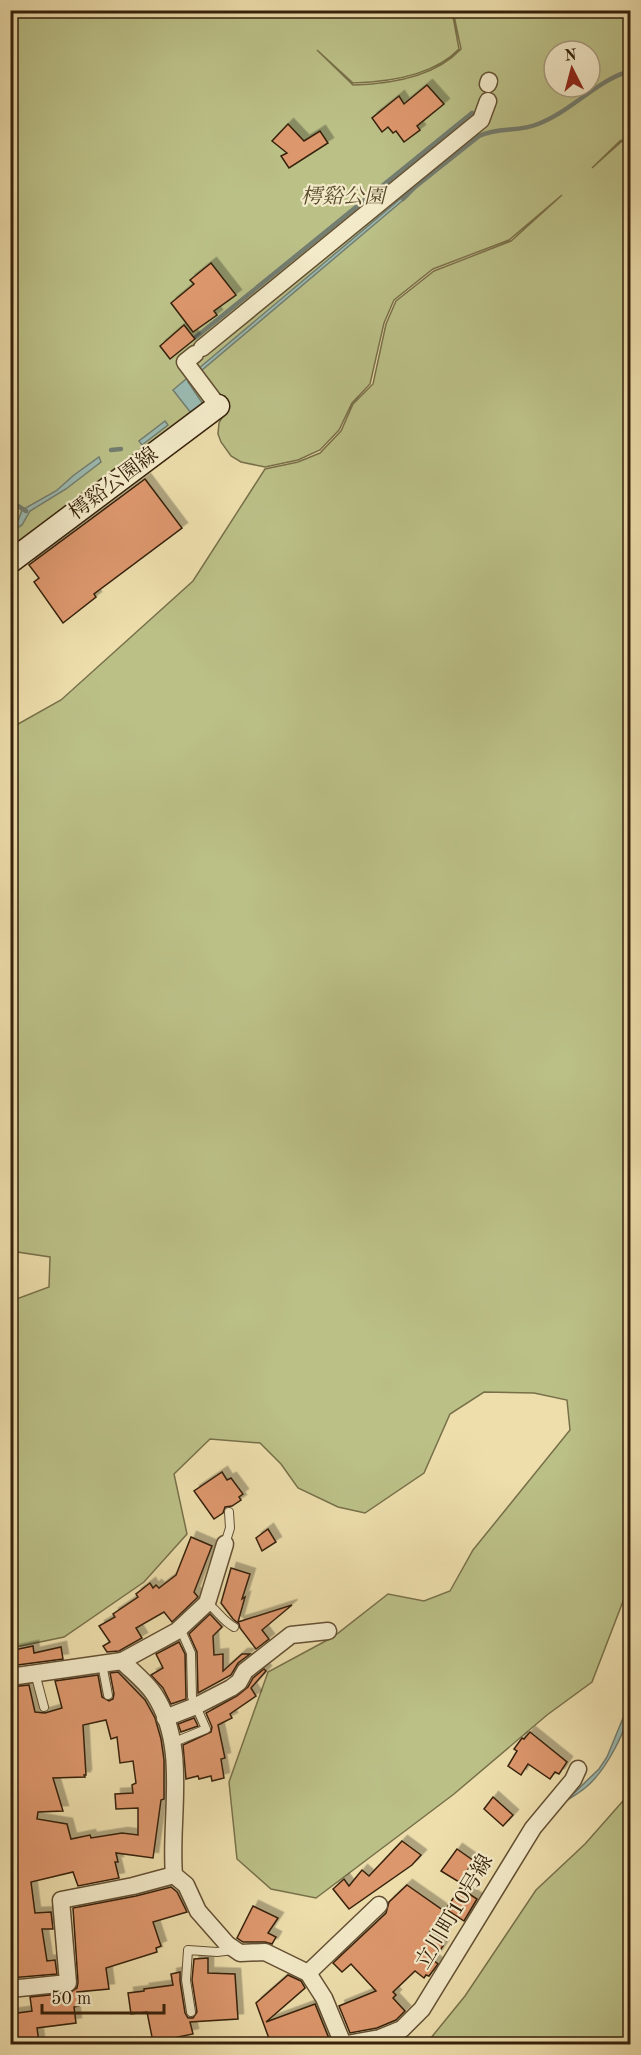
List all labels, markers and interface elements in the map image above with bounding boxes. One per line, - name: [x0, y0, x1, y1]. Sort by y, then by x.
- north arrow: [542, 39, 602, 99]
- text: N: [564, 47, 578, 65]
- park label: 樗谿公園: [301, 185, 388, 208]
- street label: 樗谿公園線: [65, 442, 162, 524]
- street label: 立川町10号線: [411, 1850, 497, 1973]
- scale bar: [42, 1977, 164, 2015]
- text: 50 m: [51, 1990, 91, 2008]

